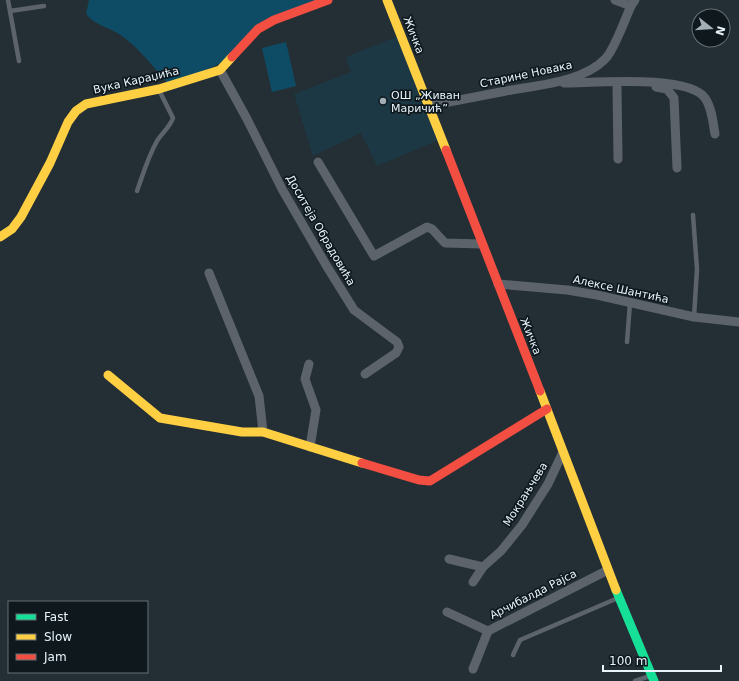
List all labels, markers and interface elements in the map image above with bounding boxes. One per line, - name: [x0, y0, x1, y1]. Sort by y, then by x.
- north arrow: [691, 8, 731, 48]
- street label: Жичка: [400, 15, 427, 56]
- text: N: [713, 24, 728, 37]
- street label: Старине Новака: [479, 58, 573, 91]
- street label: Вука Караџића: [92, 64, 180, 97]
- place label: ОШ „Живан Маричић”: [391, 89, 460, 115]
- marker: ОШ „Живан Маричић”: [378, 96, 388, 106]
- street label: Доситеја Обрадовића: [283, 172, 358, 288]
- street label: Алексе Шантића: [572, 273, 670, 306]
- street label: Жичка: [517, 316, 544, 357]
- street label: Мокрањчева: [501, 460, 550, 529]
- street label: Арчибалда Рајса: [488, 567, 579, 622]
- legend: [8, 601, 148, 673]
- text: Fast: [44, 610, 68, 624]
- text: Slow: [44, 630, 72, 644]
- scale bar: [603, 647, 721, 673]
- text: Jam: [43, 650, 67, 664]
- text: 100 m: [609, 654, 647, 668]

